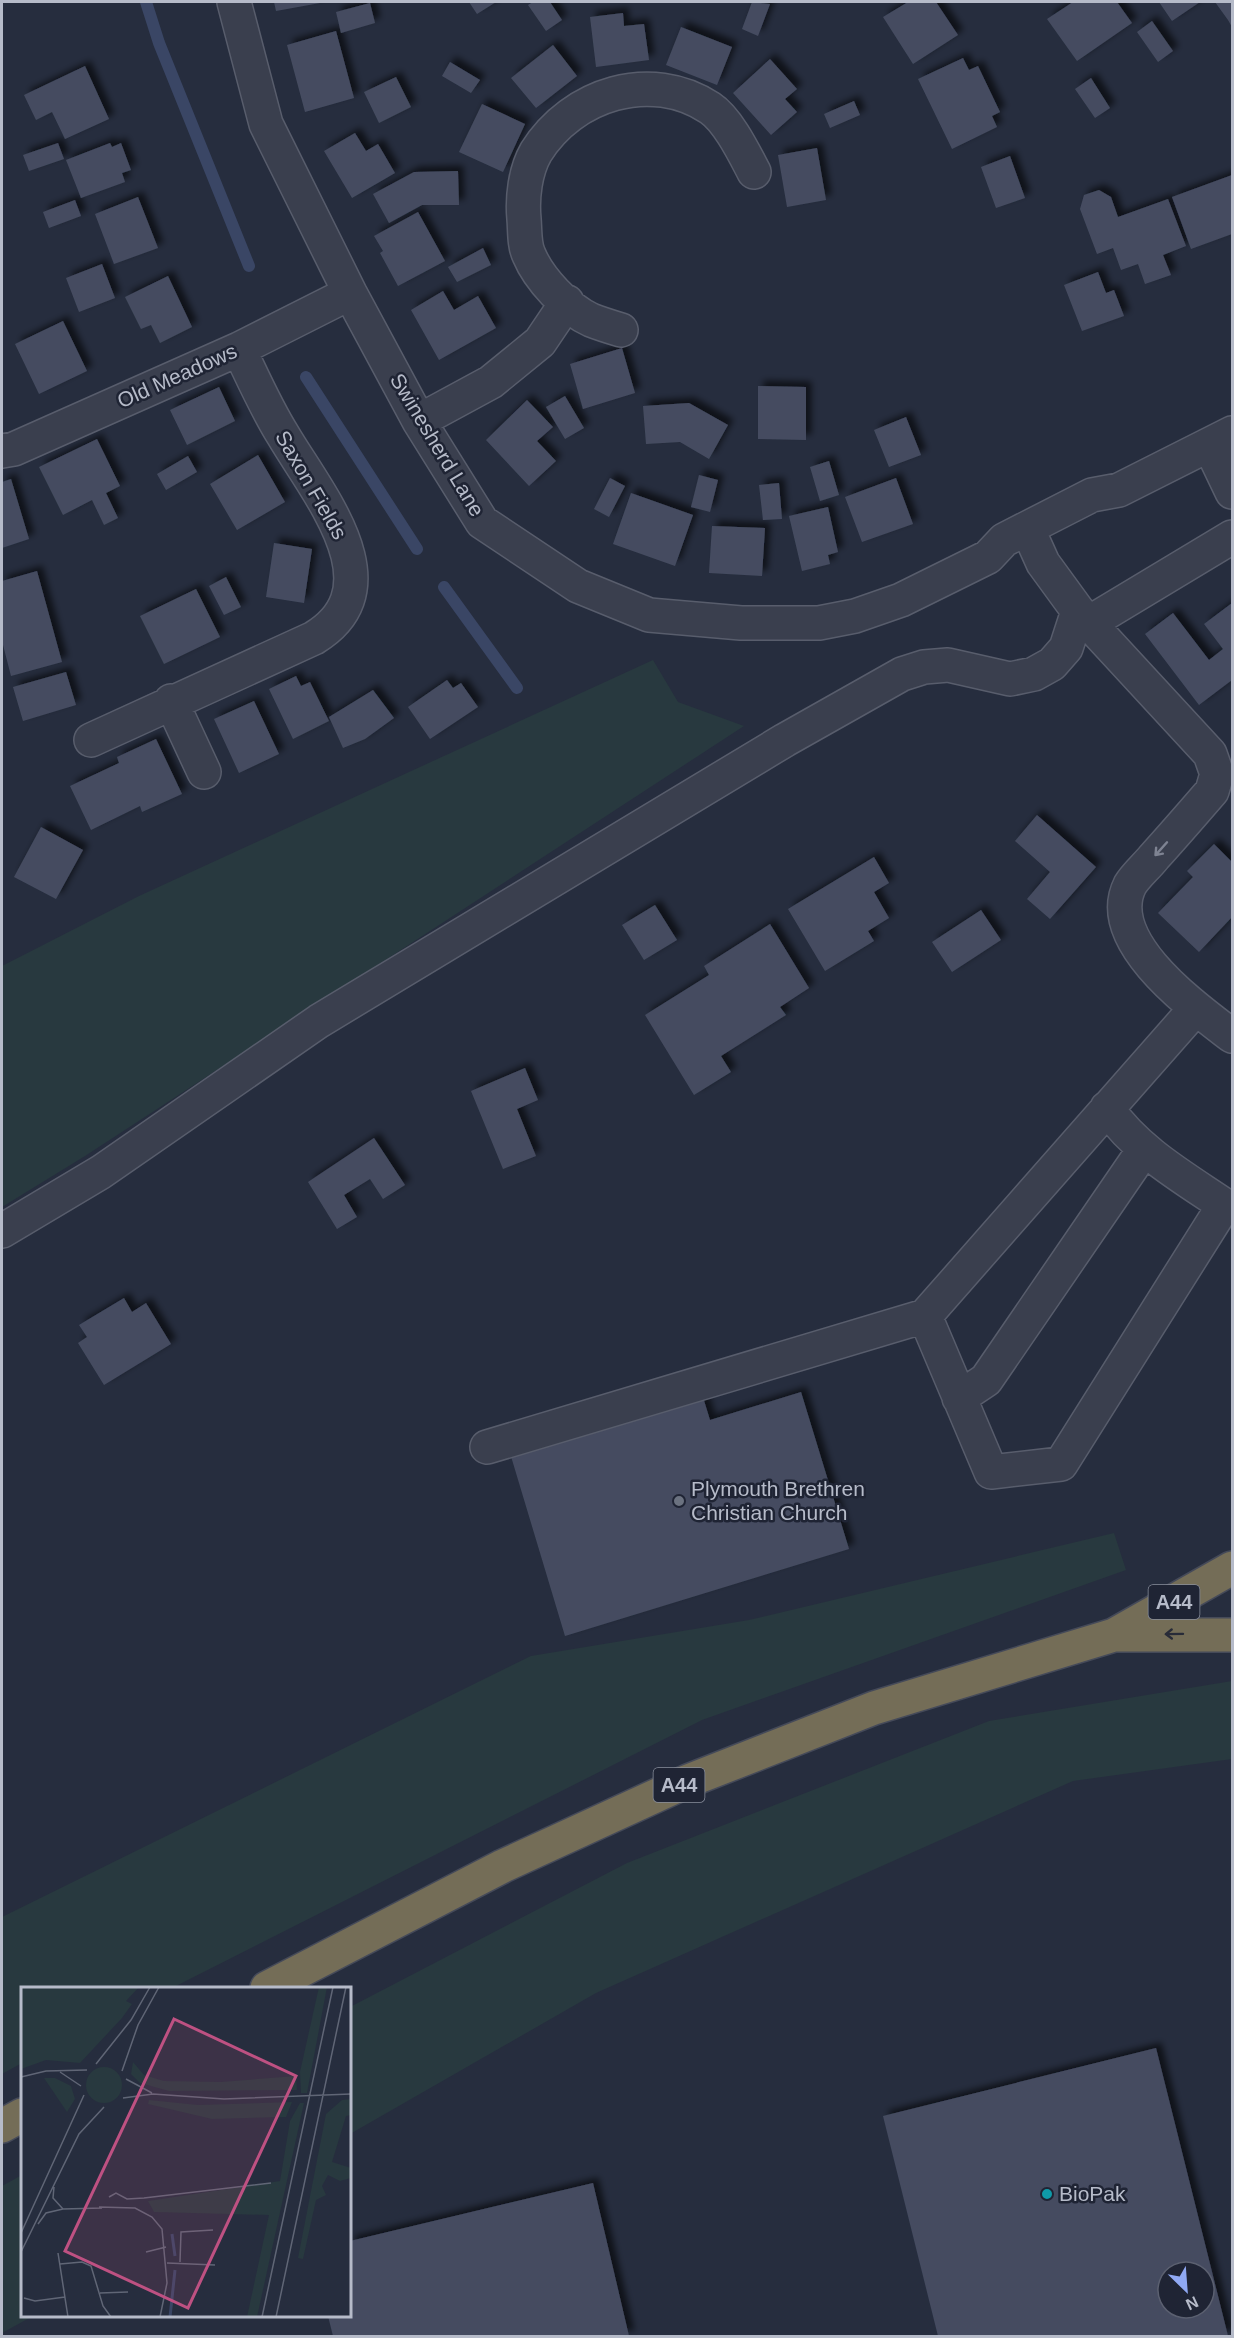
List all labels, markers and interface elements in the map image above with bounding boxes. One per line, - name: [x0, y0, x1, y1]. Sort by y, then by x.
- street label: Old Meadows: [113, 339, 240, 412]
- street label: Swinesherd Lane: [386, 369, 489, 520]
- street label: Saxon Fields: [271, 426, 352, 543]
- one-way arrow: [1154, 841, 1168, 856]
- place label: Plymouth Brethren Christian Church: [691, 1477, 865, 1524]
- marker: Plymouth Brethren Christian Church: [672, 1494, 686, 1508]
- road number: A44: [1148, 1585, 1200, 1619]
- one-way arrow: [1165, 1628, 1185, 1640]
- road number: A44: [654, 1768, 704, 1802]
- inset map: [21, 1987, 351, 2317]
- place label: BioPak: [1059, 2182, 1126, 2205]
- marker: BioPak: [1040, 2187, 1054, 2201]
- north arrow: [1156, 2260, 1216, 2320]
- text: N: [1183, 2293, 1201, 2313]

